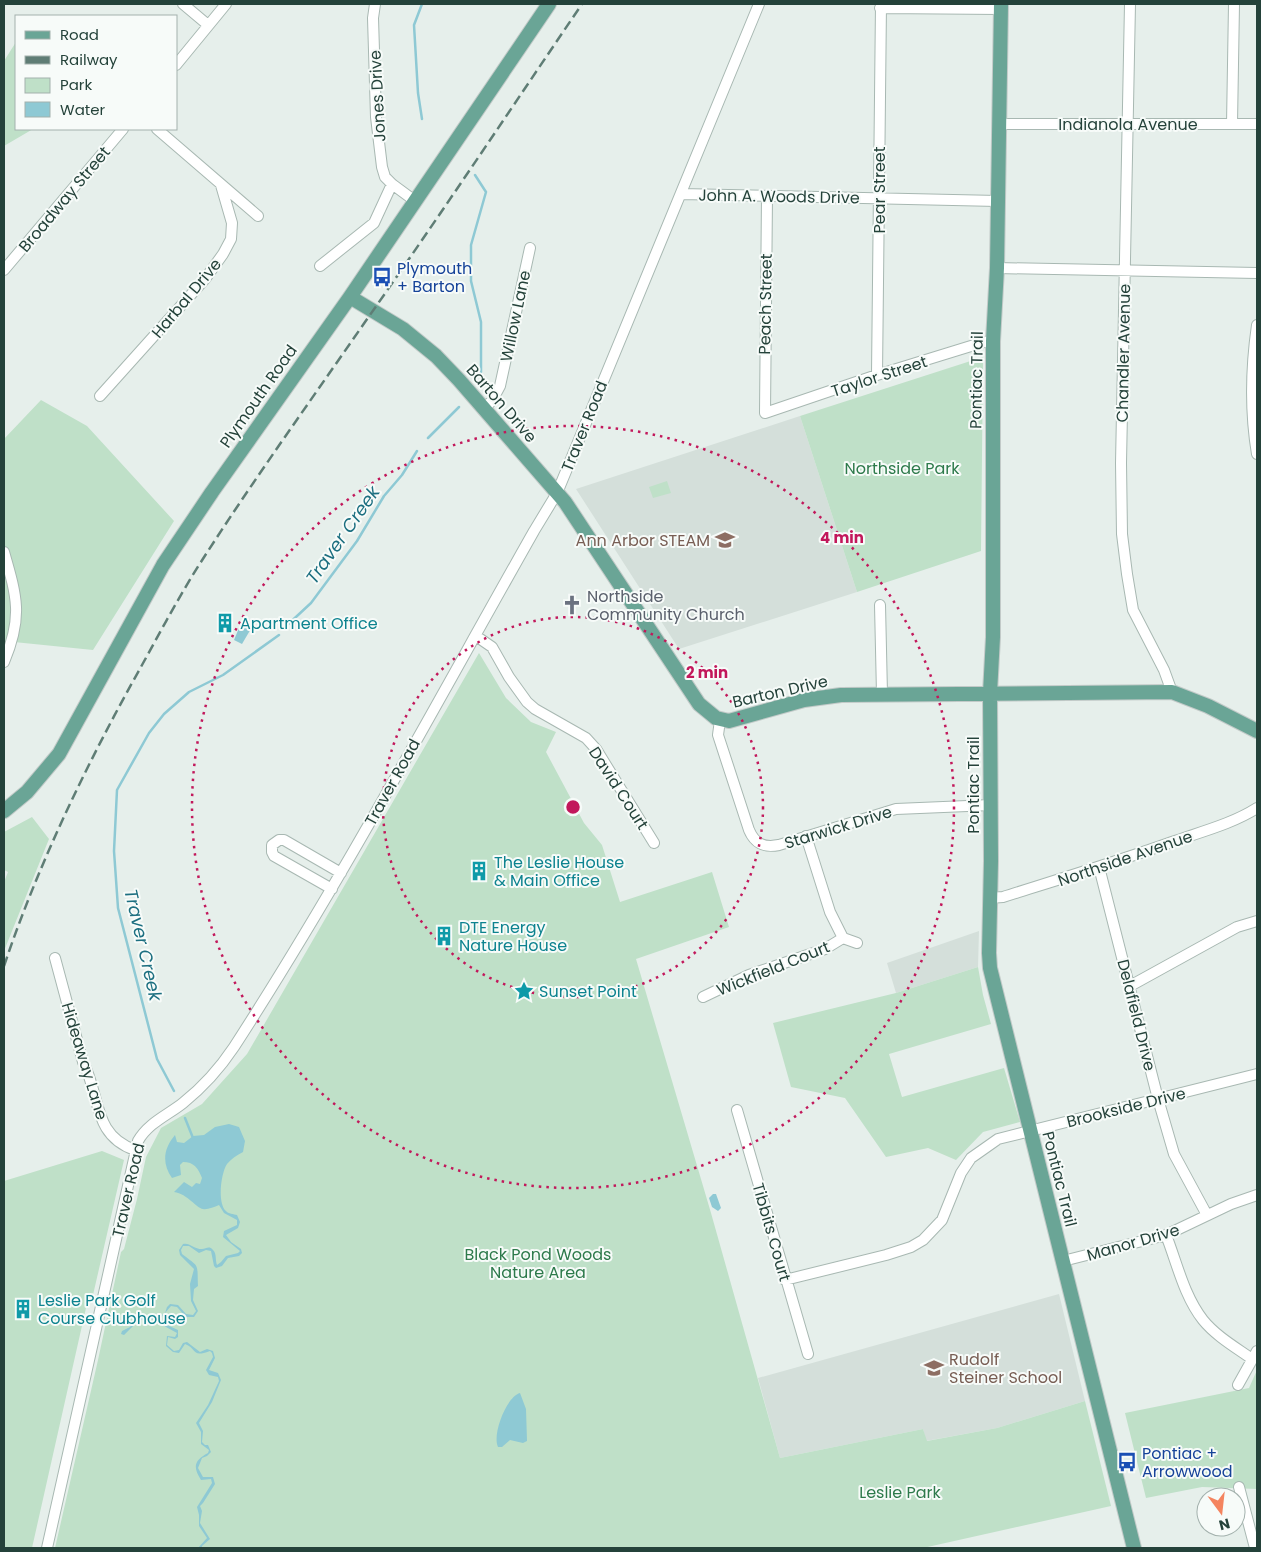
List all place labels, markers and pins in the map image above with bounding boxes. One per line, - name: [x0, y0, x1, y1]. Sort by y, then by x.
- place label: Plymouth + Barton: [397, 257, 472, 298]
- bus stop icon: Plymouth + Barton: [371, 266, 393, 288]
- place label: Ann Arbor STEAM: [576, 529, 710, 552]
- school or university icon: Ann Arbor STEAM: [714, 529, 736, 551]
- place label: Northside Community Church: [587, 585, 745, 626]
- church icon: Northside Community Church: [561, 594, 583, 616]
- building icon: Apartment Office: [214, 612, 236, 634]
- place label: Apartment Office: [240, 612, 378, 635]
- centre of rings: [564, 798, 582, 816]
- place label: The Leslie House & Main Office: [494, 851, 624, 892]
- building icon: The Leslie House & Main Office: [468, 860, 490, 882]
- place label: DTE Energy Nature House: [459, 916, 567, 957]
- building icon: DTE Energy Nature House: [433, 925, 455, 947]
- place icon: Sunset Point: [513, 980, 535, 1002]
- place label: Sunset Point: [539, 980, 637, 1003]
- place label: Leslie Park Golf Course Clubhouse: [38, 1289, 186, 1330]
- building icon: Leslie Park Golf Course Clubhouse: [12, 1298, 34, 1320]
- place label: Rudolf Steiner School: [949, 1348, 1062, 1389]
- school or university icon: Rudolf Steiner School: [923, 1357, 945, 1379]
- place label: Pontiac + Arrowwood: [1142, 1442, 1233, 1483]
- bus stop icon: Pontiac + Arrowwood: [1116, 1451, 1138, 1473]

